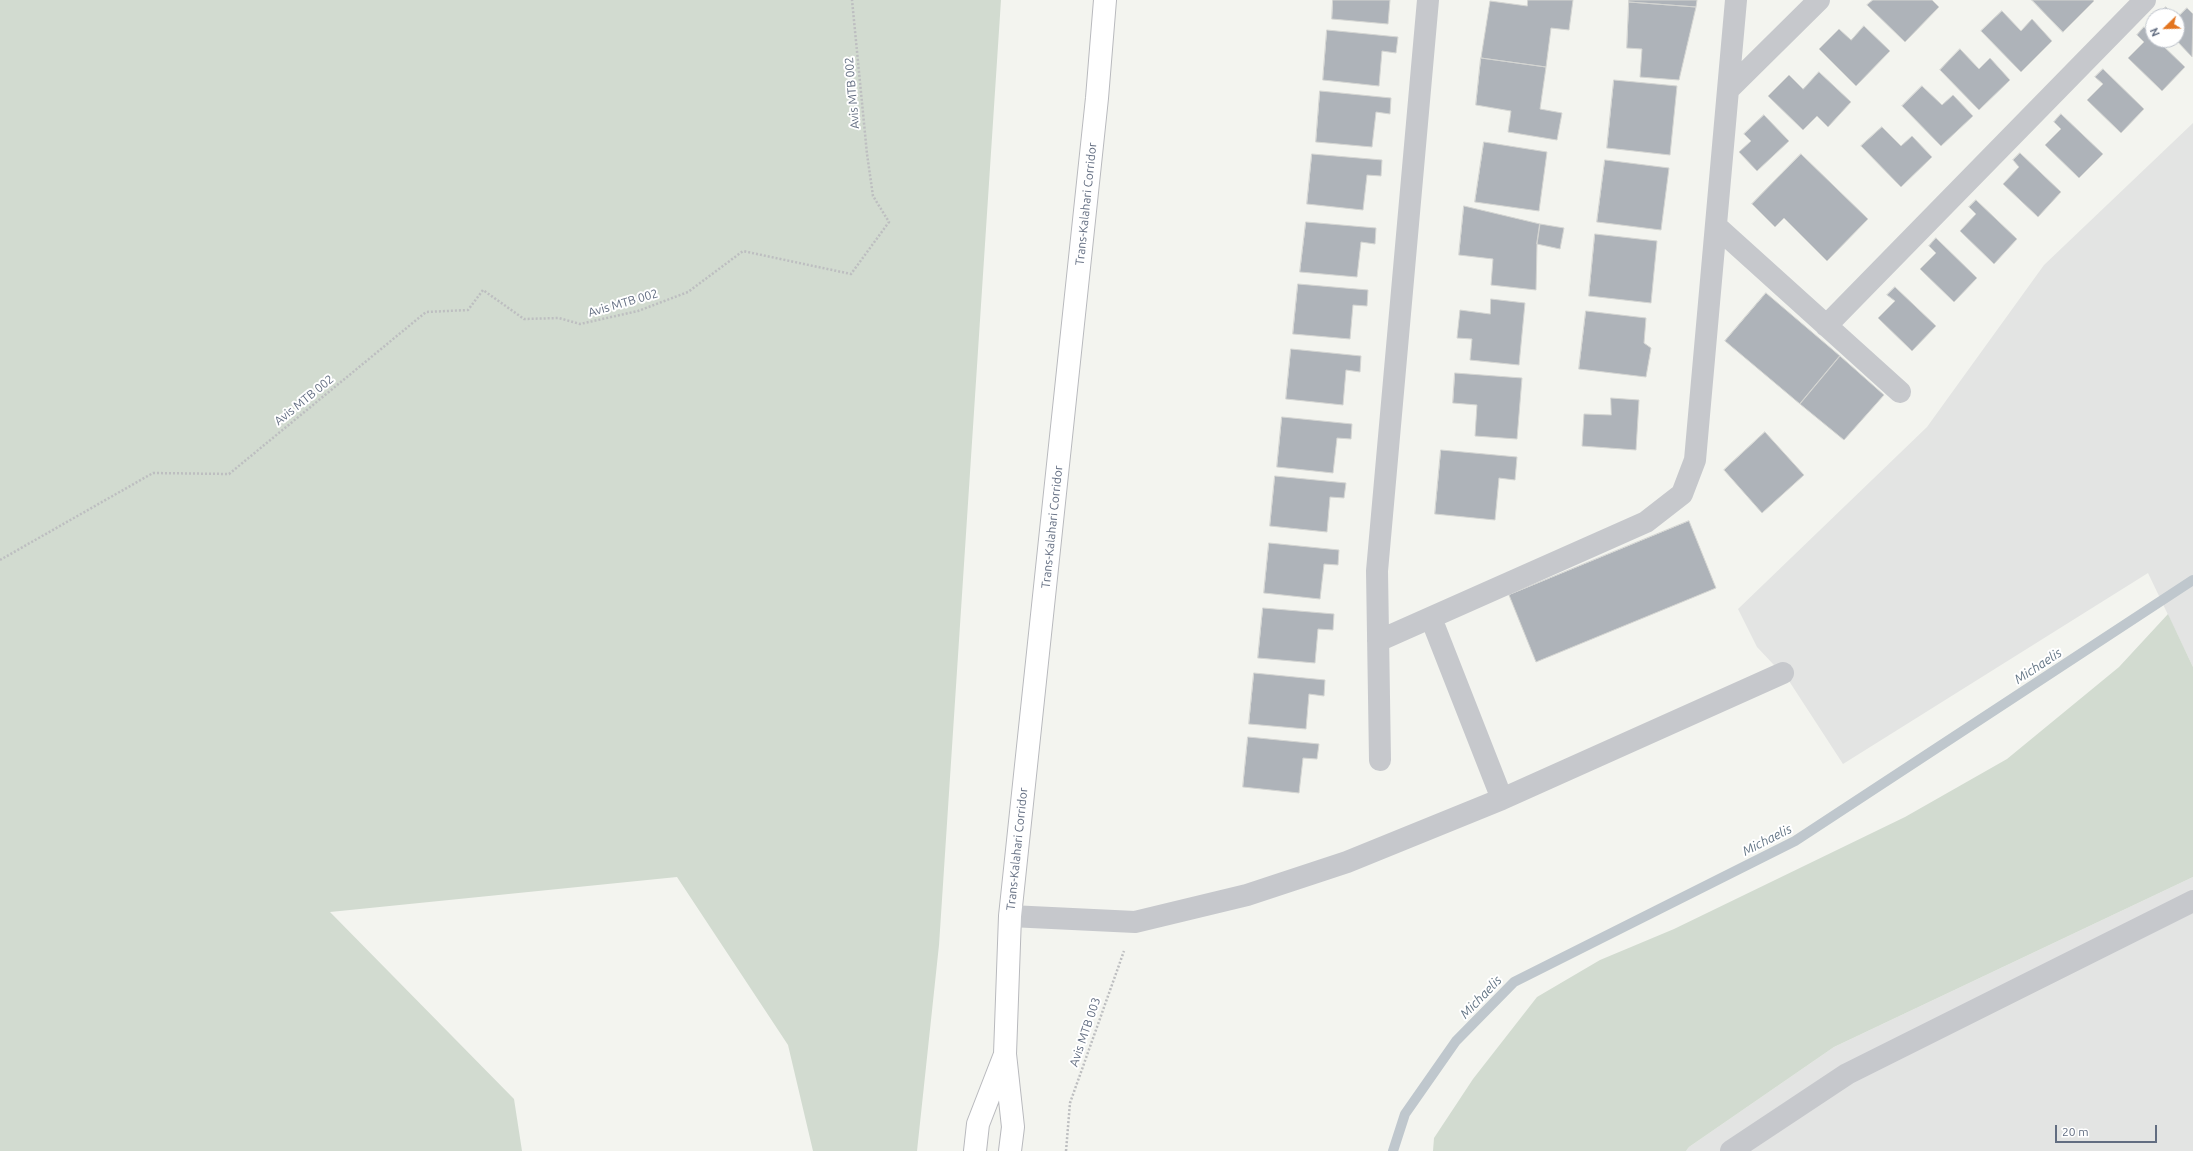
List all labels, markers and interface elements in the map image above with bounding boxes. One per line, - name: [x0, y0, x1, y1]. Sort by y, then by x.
- north arrow: [2145, 8, 2185, 48]
- text: N: [2148, 26, 2162, 38]
- street label: Avis MTB 002: [842, 56, 862, 130]
- street label: Trans-Kalahari Corridor: [1072, 142, 1100, 266]
- street label: Avis MTB 002: [586, 286, 660, 320]
- street label: Avis MTB 002: [271, 372, 337, 428]
- street label: Trans-Kalahari Corridor: [1038, 465, 1066, 589]
- water label: Michaelis: [2011, 645, 2065, 687]
- street label: Trans-Kalahari Corridor: [1003, 787, 1031, 911]
- water label: Michaelis: [1740, 821, 1794, 859]
- water label: Michaelis: [1457, 972, 1505, 1022]
- street label: Avis MTB 003: [1066, 996, 1104, 1068]
- scale bar: [2057, 1117, 2159, 1143]
- text: 20 m: [2062, 1125, 2089, 1138]

